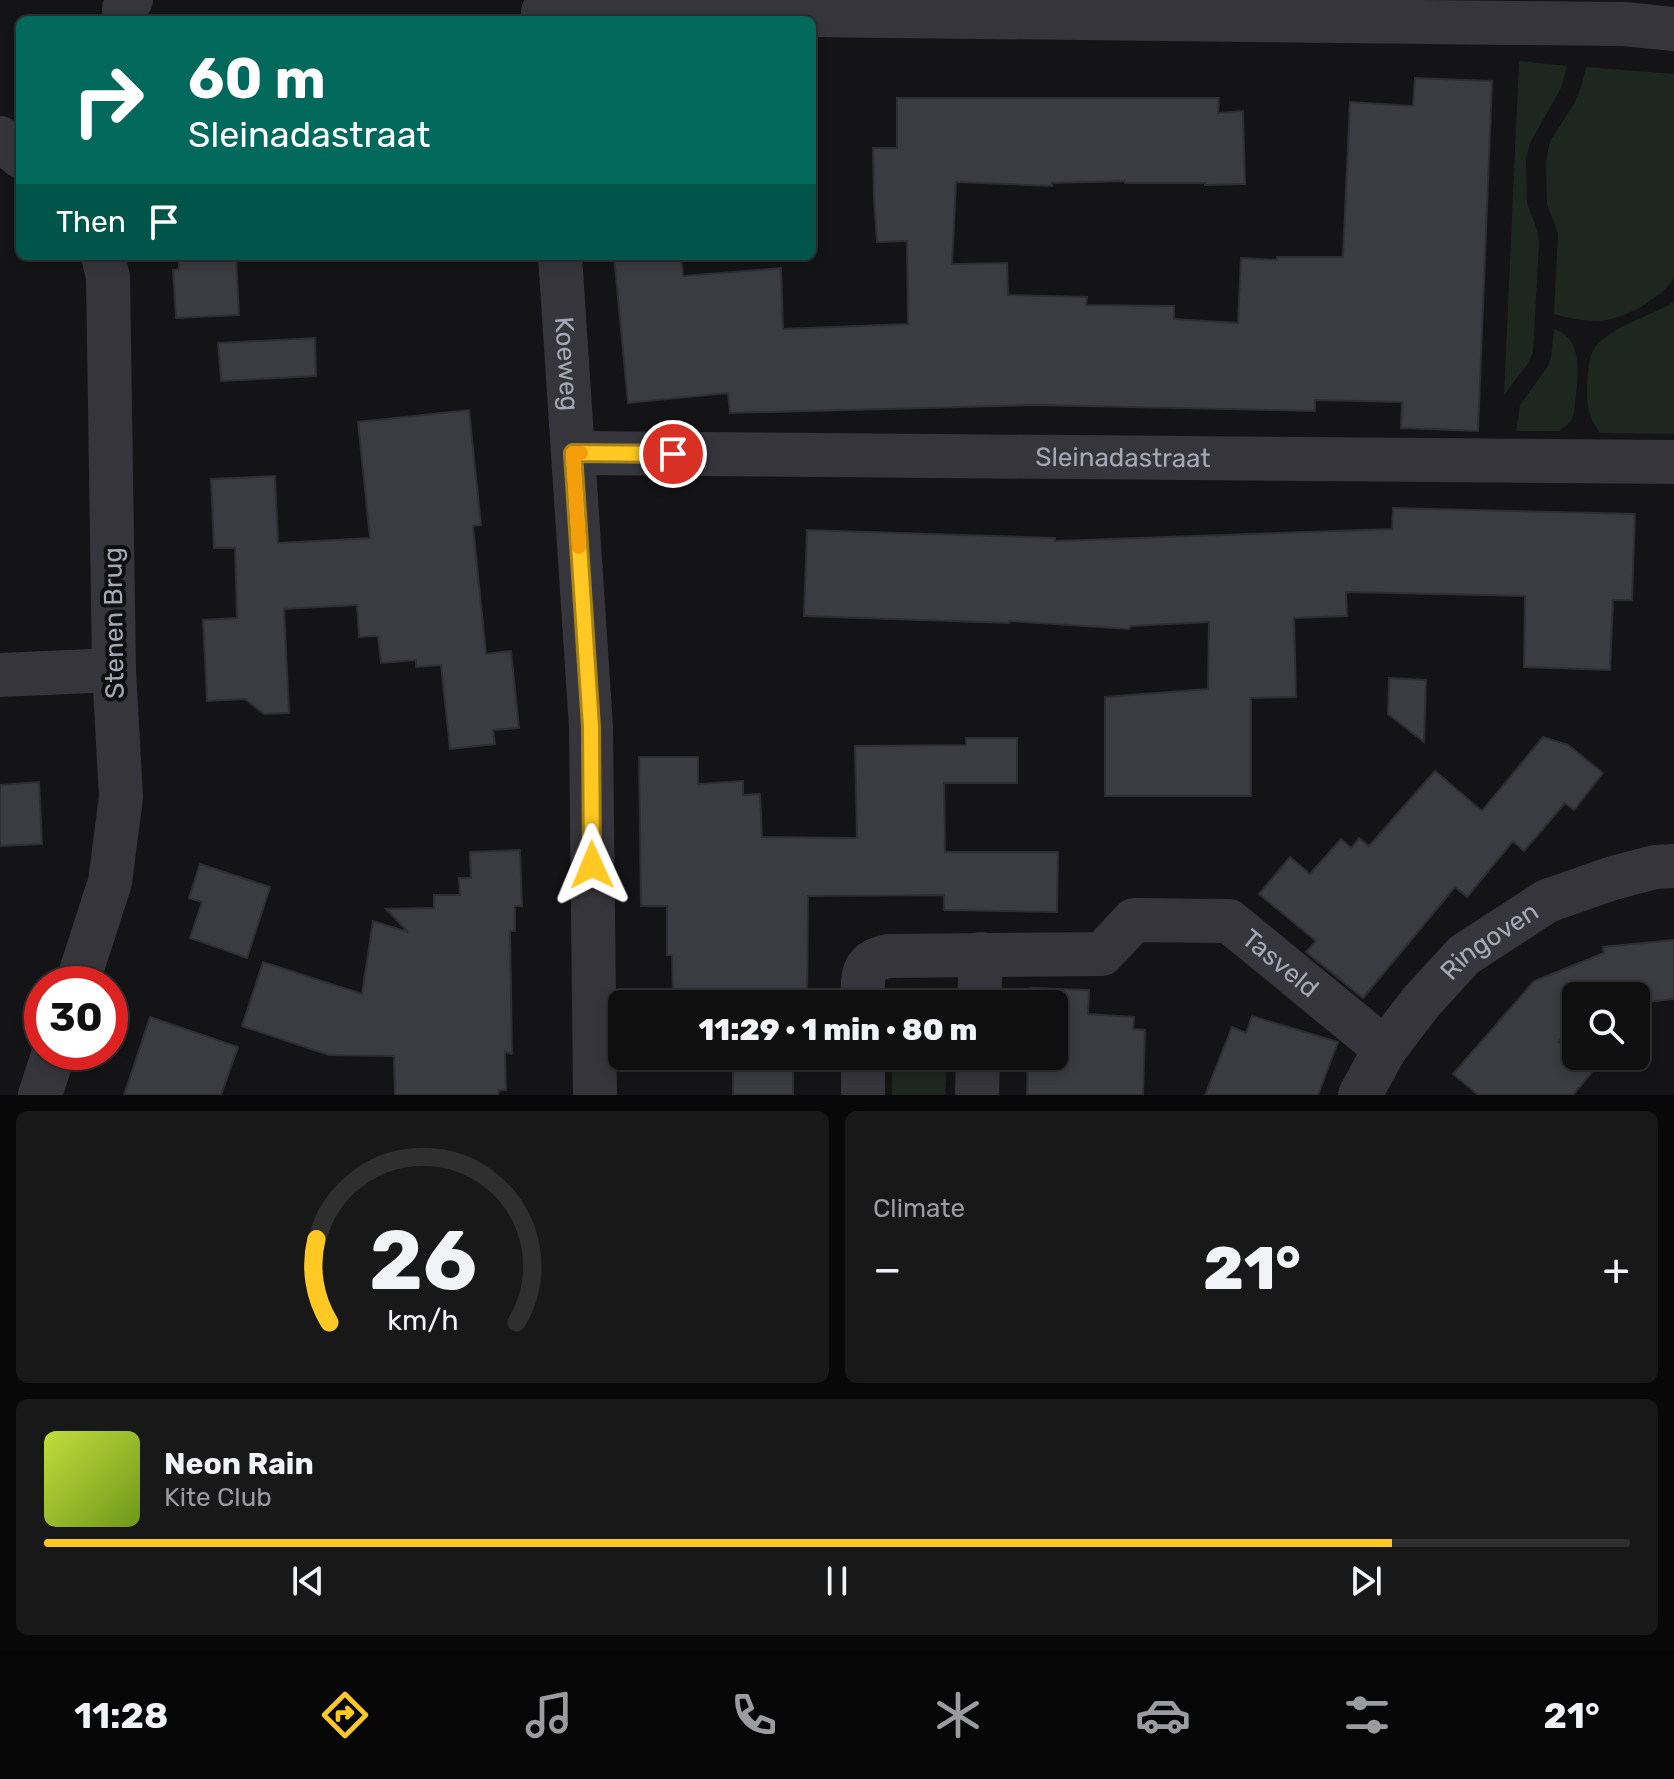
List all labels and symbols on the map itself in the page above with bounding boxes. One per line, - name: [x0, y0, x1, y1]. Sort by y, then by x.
- street label: Koeweg: [549, 316, 586, 412]
- pin: [639, 420, 707, 488]
- street label: Sleinadastraat: [1035, 441, 1211, 474]
- street label: Stenen Brug: [97, 547, 131, 699]
- position arrow: [550, 823, 634, 907]
- street label: Ringoven: [1434, 895, 1544, 986]
- street label: Tasveld: [1236, 923, 1325, 1004]
- speed limit sign: 30: [24, 966, 128, 1070]

